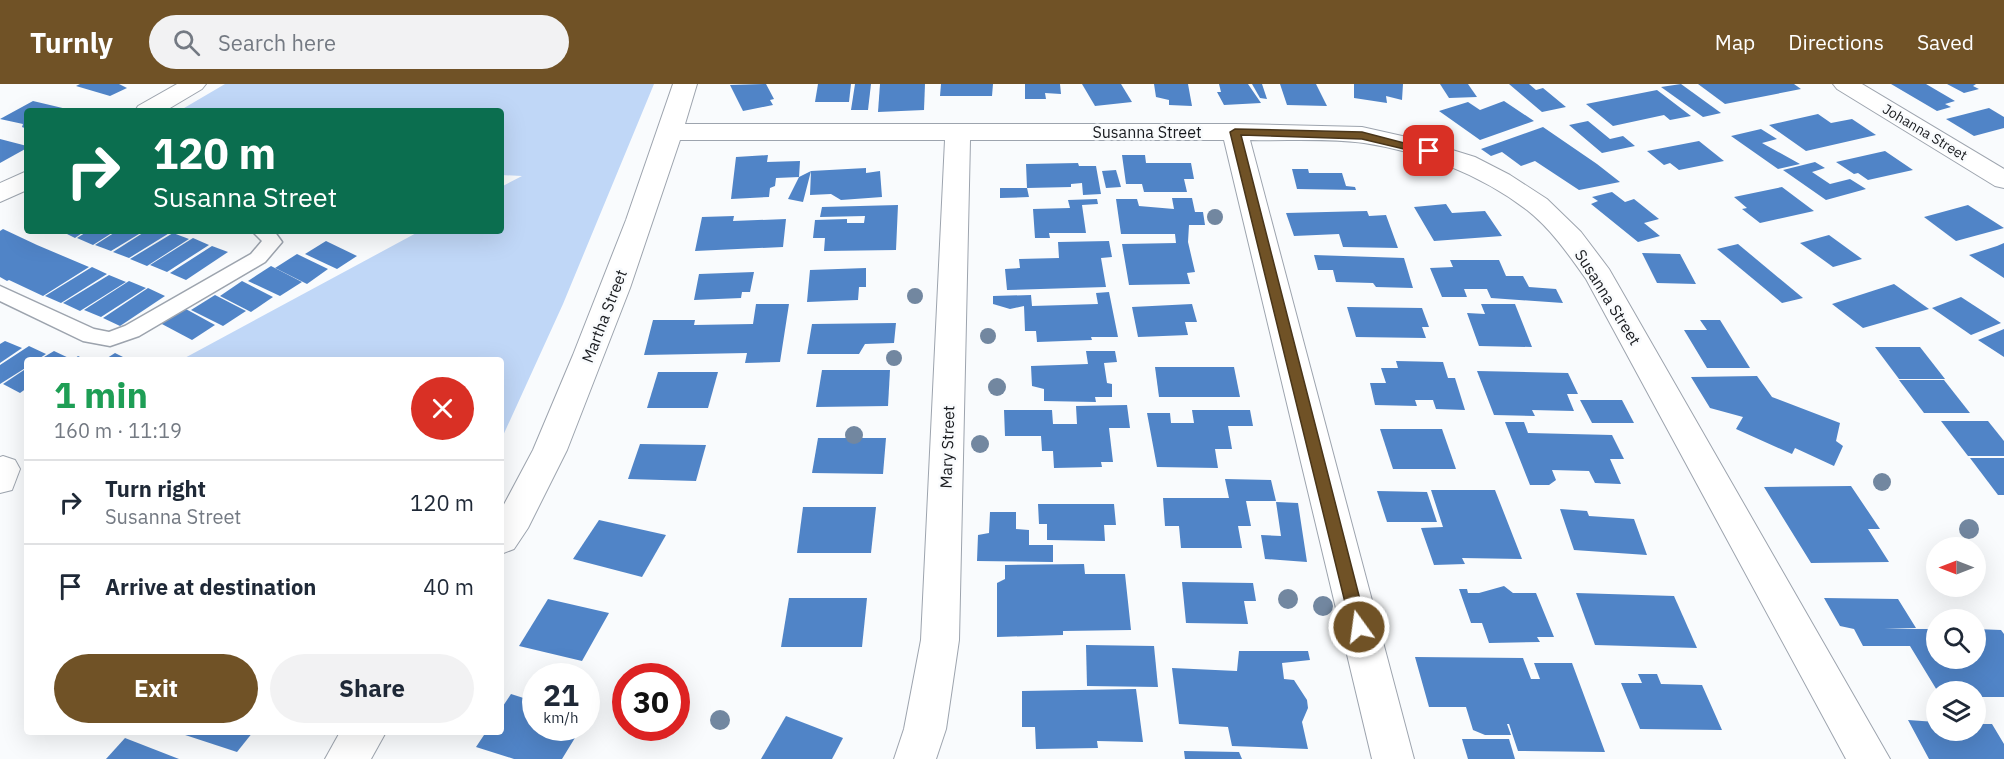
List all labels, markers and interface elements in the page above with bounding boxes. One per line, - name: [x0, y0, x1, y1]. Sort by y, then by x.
- search box: [149, 15, 569, 69]
- text: Turnly: [30, 24, 113, 61]
- icon: search: [170, 26, 203, 59]
- text: Search here: [218, 28, 336, 57]
- text: Map: [1715, 28, 1755, 56]
- text: Directions: [1788, 28, 1884, 56]
- text: Saved: [1917, 28, 1974, 56]
- street label: Johanna Street: [1879, 100, 1971, 164]
- street label: Susanna Street: [1092, 122, 1202, 142]
- pin: [1403, 125, 1454, 176]
- text: 120 m: [153, 126, 276, 181]
- icon: right: [54, 132, 132, 210]
- icon: arrive: [1412, 134, 1445, 167]
- text: Susanna Street: [153, 179, 337, 214]
- street label: Susanna Street: [1571, 245, 1645, 349]
- street label: Martha Street: [577, 266, 631, 366]
- text: 1 min: [54, 371, 148, 418]
- button: close: [411, 377, 474, 440]
- street label: Mary Street: [936, 405, 958, 489]
- text: 160 m · 11:19: [54, 417, 182, 444]
- text: Turn right: [105, 474, 206, 503]
- icon: right: [54, 486, 87, 519]
- text: 120 m: [410, 488, 474, 517]
- text: Susanna Street: [105, 503, 241, 530]
- north arrow: [1926, 537, 1986, 597]
- map controls: [1926, 537, 1986, 741]
- icon: arrive: [54, 570, 87, 603]
- text: Arrive at destination: [105, 572, 316, 601]
- text: 40 m: [423, 572, 474, 601]
- position arrow: [1327, 595, 1391, 659]
- button: search: [1926, 609, 1986, 669]
- button: Exit: [54, 654, 258, 723]
- button: Share: [270, 654, 474, 723]
- speed limit sign: 30: [612, 663, 690, 741]
- text: 21: [543, 675, 579, 714]
- button: layers: [1926, 681, 1986, 741]
- text: km/h: [543, 708, 579, 727]

